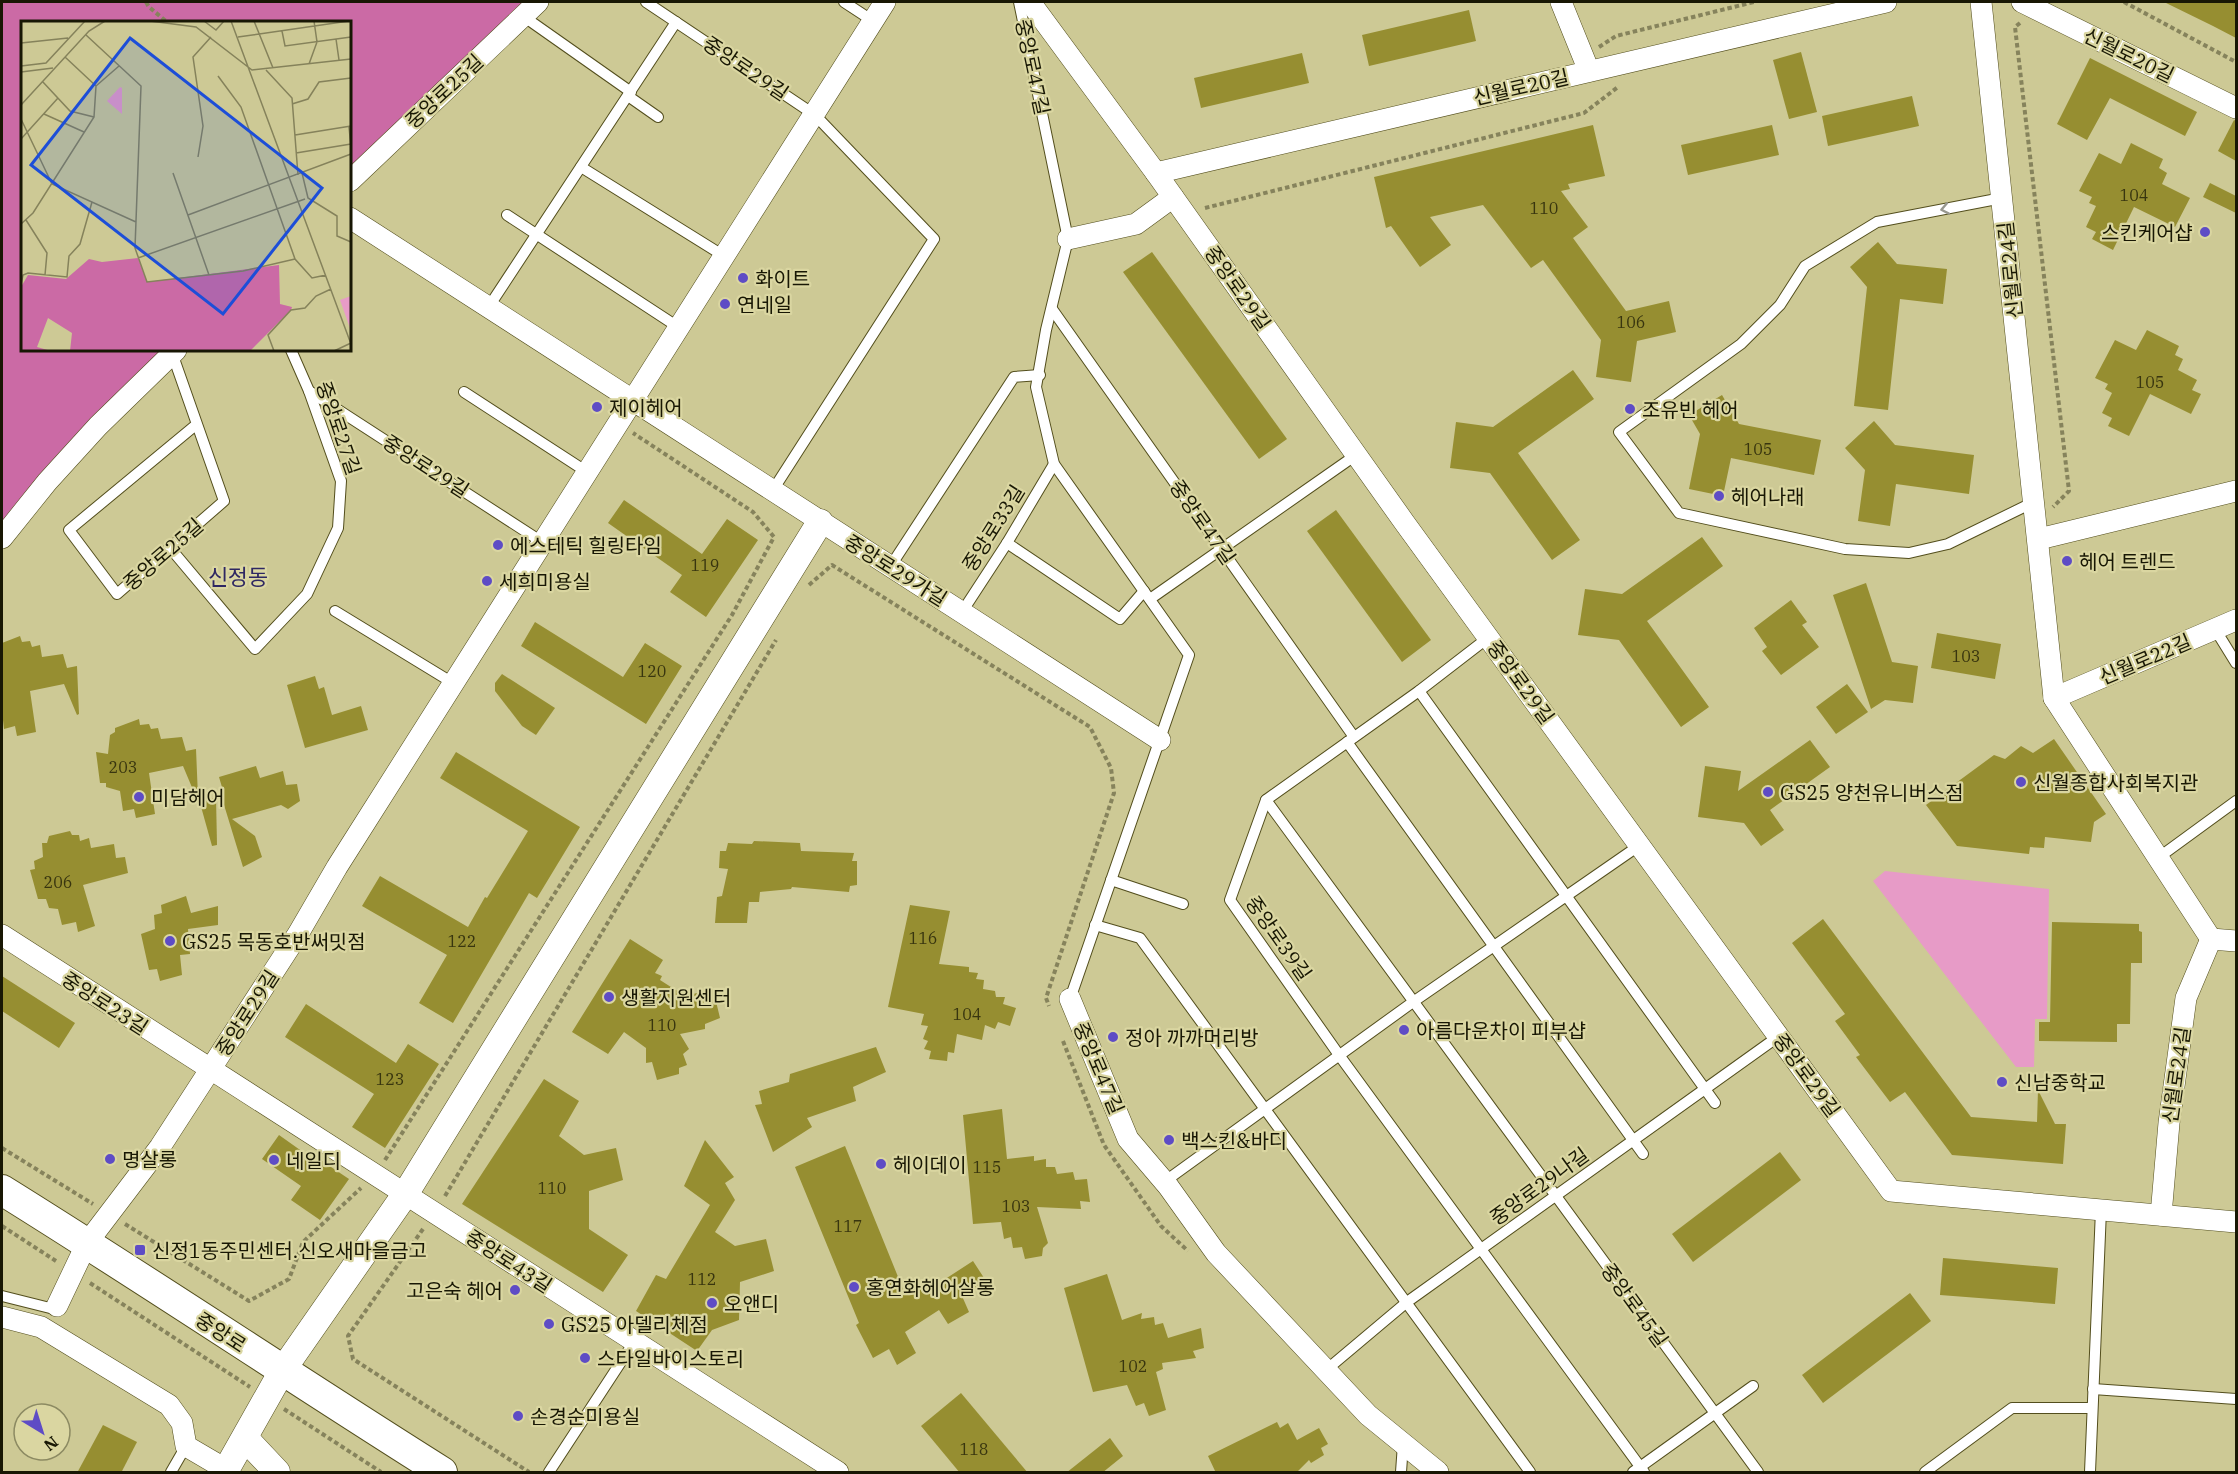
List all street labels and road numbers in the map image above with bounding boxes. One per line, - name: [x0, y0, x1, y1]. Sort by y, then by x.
- street label: 중앙로47길: [1010, 16, 1056, 118]
- street label: 신월로20길: [2079, 21, 2179, 89]
- street label: 중앙로29길: [698, 30, 794, 106]
- street label: 중앙로25길: [399, 48, 489, 134]
- street label: 신월로20길: [1470, 63, 1572, 111]
- street label: 신월로24길: [1991, 220, 2029, 320]
- street label: 중앙로29길: [1199, 240, 1277, 336]
- street label: 중앙로27길: [310, 377, 368, 479]
- street label: 중앙로29길: [378, 428, 474, 504]
- street label: 중앙로47길: [1164, 474, 1242, 570]
- street label: 중앙로33길: [956, 479, 1030, 577]
- street label: 중앙로25길: [117, 512, 209, 596]
- street label: 중앙로29가길: [840, 528, 952, 612]
- street label: 신월로22길: [2095, 628, 2195, 690]
- street label: 중앙로29길: [1481, 635, 1561, 729]
- street label: 중앙로39길: [1240, 890, 1318, 986]
- street label: 중앙로23길: [57, 965, 153, 1041]
- street label: 중앙로29길: [209, 965, 285, 1061]
- street label: 중앙로47길: [1068, 1018, 1130, 1118]
- street label: 신월로24길: [2156, 1025, 2196, 1125]
- street label: 중앙로29길: [1767, 1028, 1847, 1122]
- street label: 중앙로29나길: [1484, 1141, 1594, 1231]
- street label: 중앙로43길: [461, 1223, 557, 1299]
- street label: 중앙로45길: [1595, 1258, 1675, 1352]
- street label: 중앙로: [190, 1306, 252, 1358]

